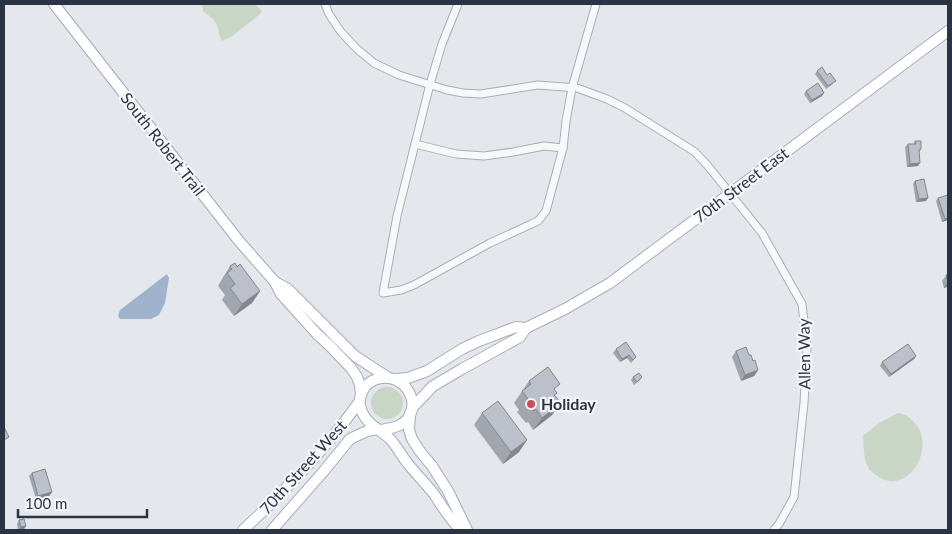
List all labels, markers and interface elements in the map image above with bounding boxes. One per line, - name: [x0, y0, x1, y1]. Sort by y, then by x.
- street label: South Robert Trail: [117, 88, 210, 199]
- street label: 70th Street East: [690, 143, 792, 226]
- street label: Allen Way: [793, 317, 814, 390]
- place label: Holiday: [541, 394, 596, 413]
- marker: Holiday: [525, 398, 537, 410]
- street label: 70th Street West: [255, 415, 350, 518]
- scale bar: [18, 486, 146, 518]
- text: 100 m: [25, 494, 67, 512]

